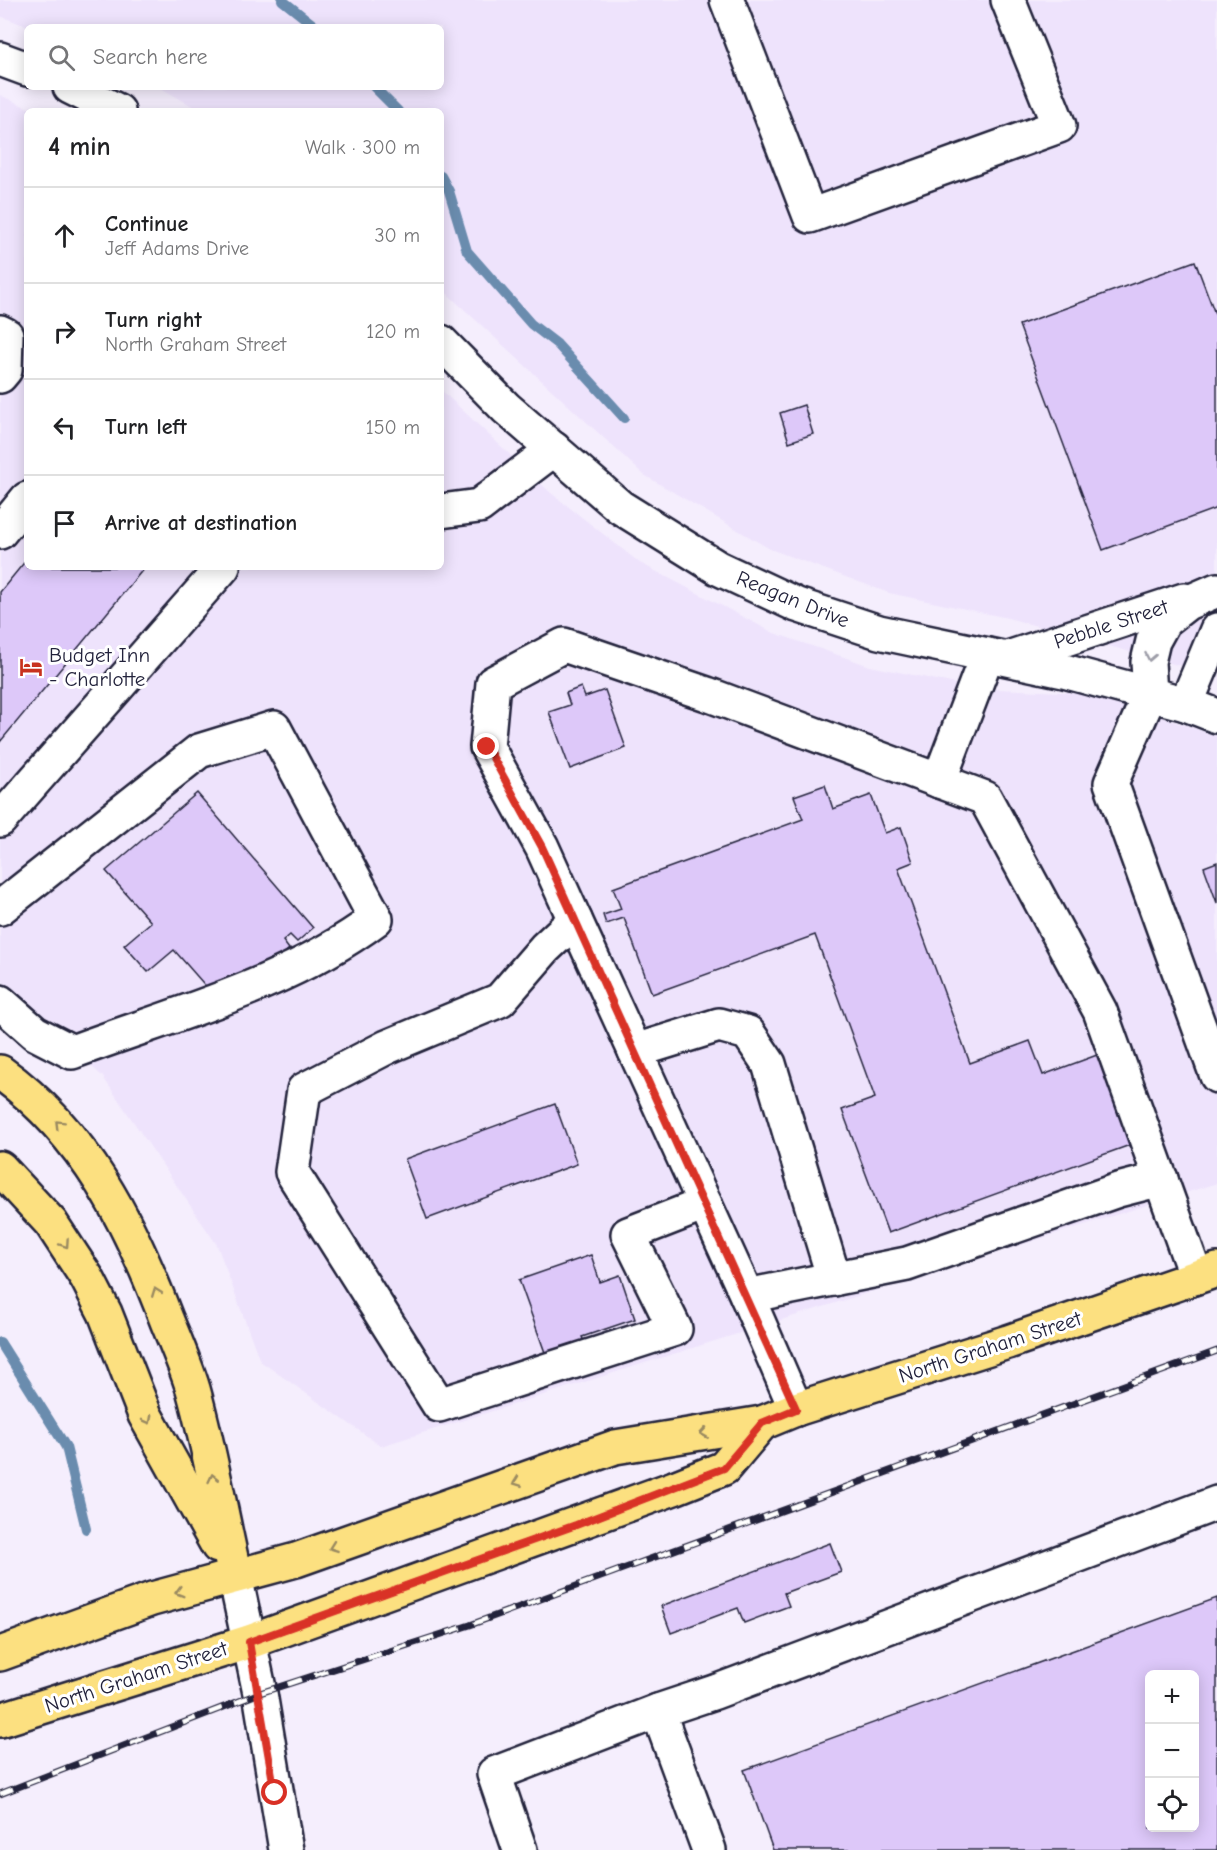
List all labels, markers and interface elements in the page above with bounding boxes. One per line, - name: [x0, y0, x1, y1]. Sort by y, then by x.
- search box: [24, 24, 444, 90]
- icon: search: [45, 41, 78, 74]
- text: Search here: [93, 44, 208, 70]
- text: 4 min: [48, 132, 111, 162]
- text: Walk · 300 m: [305, 136, 420, 159]
- text: Continue: [105, 211, 188, 237]
- icon: ahead: [48, 219, 81, 252]
- text: 30 m: [374, 224, 420, 247]
- text: Jeff Adams Drive: [105, 237, 249, 260]
- text: Turn right: [105, 307, 202, 333]
- icon: right: [48, 315, 81, 348]
- text: 120 m: [366, 320, 420, 343]
- text: North Graham Street: [105, 333, 286, 356]
- icon: left: [48, 411, 81, 444]
- text: Turn left: [105, 414, 187, 440]
- text: 150 m: [366, 416, 420, 439]
- icon: arrive: [48, 507, 81, 540]
- text: Arrive at destination: [105, 510, 297, 536]
- street label: Reagan Drive: [733, 566, 853, 632]
- street label: Pebble Street: [1051, 594, 1172, 654]
- place label: Budget Inn - Charlotte: [49, 643, 150, 691]
- one-way arrow: [1144, 651, 1157, 661]
- hotel icon: Budget Inn - Charlotte: [18, 654, 44, 680]
- route end: [473, 733, 499, 759]
- one-way arrow: [56, 1120, 67, 1131]
- one-way arrow: [58, 1238, 69, 1249]
- one-way arrow: [151, 1287, 163, 1298]
- street label: North Graham Street: [896, 1306, 1085, 1388]
- one-way arrow: [141, 1414, 152, 1424]
- one-way arrow: [700, 1426, 709, 1438]
- one-way arrow: [207, 1473, 220, 1483]
- one-way arrow: [512, 1475, 523, 1488]
- one-way arrow: [328, 1540, 339, 1553]
- one-way arrow: [174, 1585, 185, 1597]
- street label: North Graham Street: [42, 1636, 231, 1718]
- map controls: [1145, 1670, 1199, 1832]
- button: +: [1145, 1670, 1199, 1724]
- button: −: [1145, 1724, 1199, 1778]
- button: locate: [1145, 1778, 1199, 1832]
- route start: [261, 1779, 287, 1805]

